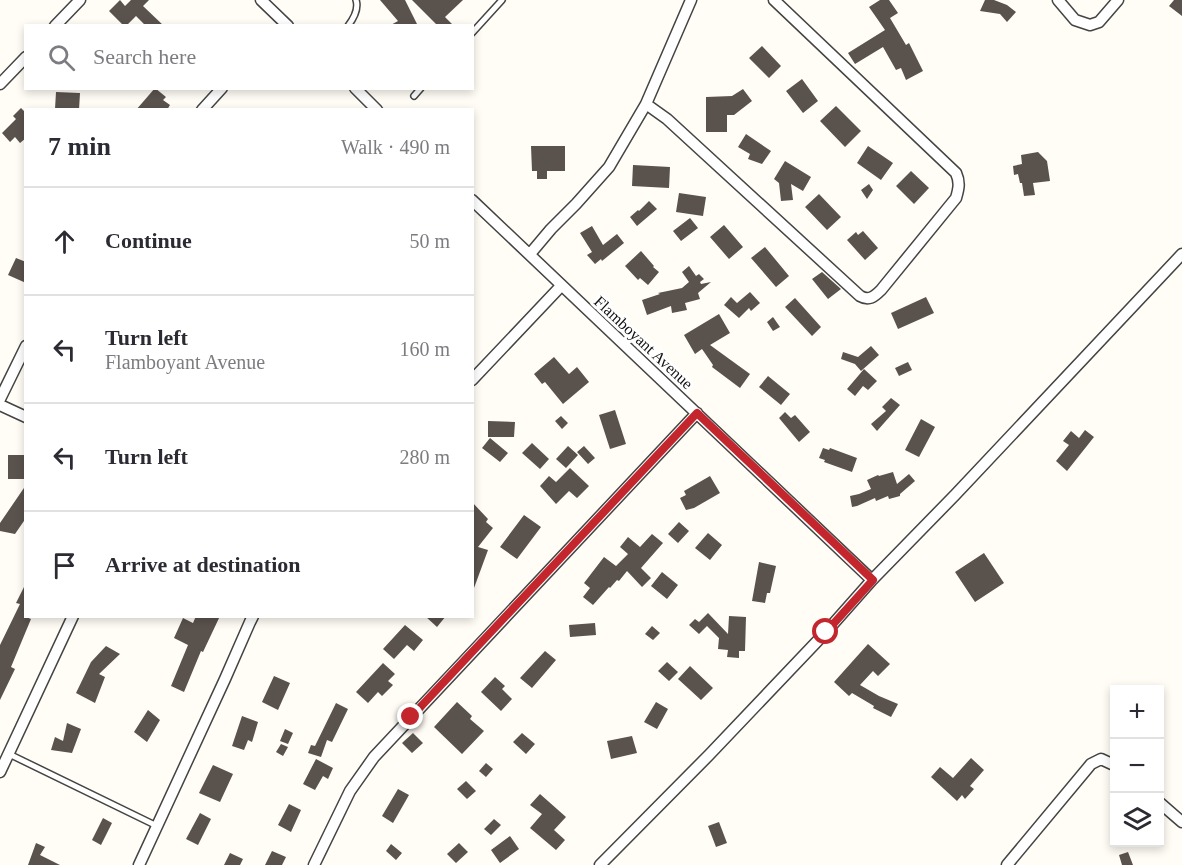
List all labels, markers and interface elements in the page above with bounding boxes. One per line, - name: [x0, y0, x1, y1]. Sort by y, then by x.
- search box: [24, 24, 474, 90]
- icon: search: [45, 41, 78, 74]
- text: Search here: [93, 44, 196, 69]
- text: 7 min: [48, 132, 111, 161]
- text: Walk · 490 m: [341, 136, 450, 158]
- icon: ahead: [48, 225, 81, 258]
- text: Continue: [105, 228, 192, 253]
- text: 50 m: [409, 230, 450, 252]
- street label: Flamboyant Avenue: [590, 292, 696, 393]
- text: Turn left: [105, 325, 188, 350]
- icon: left: [48, 333, 81, 366]
- text: 160 m: [399, 338, 450, 360]
- text: Flamboyant Avenue: [105, 351, 265, 373]
- icon: left: [48, 441, 81, 474]
- text: Turn left: [105, 444, 188, 469]
- text: 280 m: [399, 446, 450, 468]
- icon: arrive: [48, 549, 81, 582]
- text: Arrive at destination: [105, 552, 301, 577]
- route start: [812, 618, 838, 644]
- map controls: [1110, 685, 1164, 847]
- button: +: [1110, 685, 1164, 739]
- route end: [397, 703, 423, 729]
- button: −: [1110, 739, 1164, 793]
- button: layers: [1110, 793, 1164, 847]

